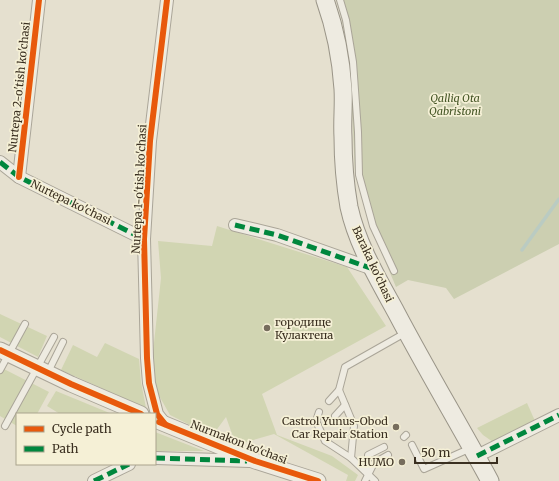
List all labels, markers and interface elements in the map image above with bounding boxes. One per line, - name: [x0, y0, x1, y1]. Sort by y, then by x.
- street label: Nurtepa 2-o'tish ko'chasi: [5, 21, 33, 153]
- park label: Qalliq Ota Qabristoni: [429, 91, 481, 118]
- street label: Nurtepa 1-o'tish ko'chasi: [129, 123, 149, 254]
- street label: Nurtepa ko'chasi: [28, 176, 114, 228]
- street label: Baraka ko'chasi: [349, 224, 397, 305]
- place label: городище Кулактепа: [275, 315, 333, 342]
- marker: городище Кулактепа: [262, 323, 272, 333]
- legend: [16, 413, 156, 465]
- place label: Castrol Yunus-Obod Car Repair Station: [282, 414, 389, 441]
- street label: Nurmakon ko'chasi: [189, 417, 290, 467]
- text: Cycle path: [52, 421, 112, 436]
- marker: Castrol Yunus-Obod Car Repair Station: [391, 422, 401, 432]
- scale bar: [415, 439, 497, 465]
- text: Path: [52, 441, 78, 456]
- text: 50 m: [421, 445, 450, 460]
- place label: HUMO: [358, 455, 394, 469]
- marker: HUMO: [397, 457, 407, 467]

